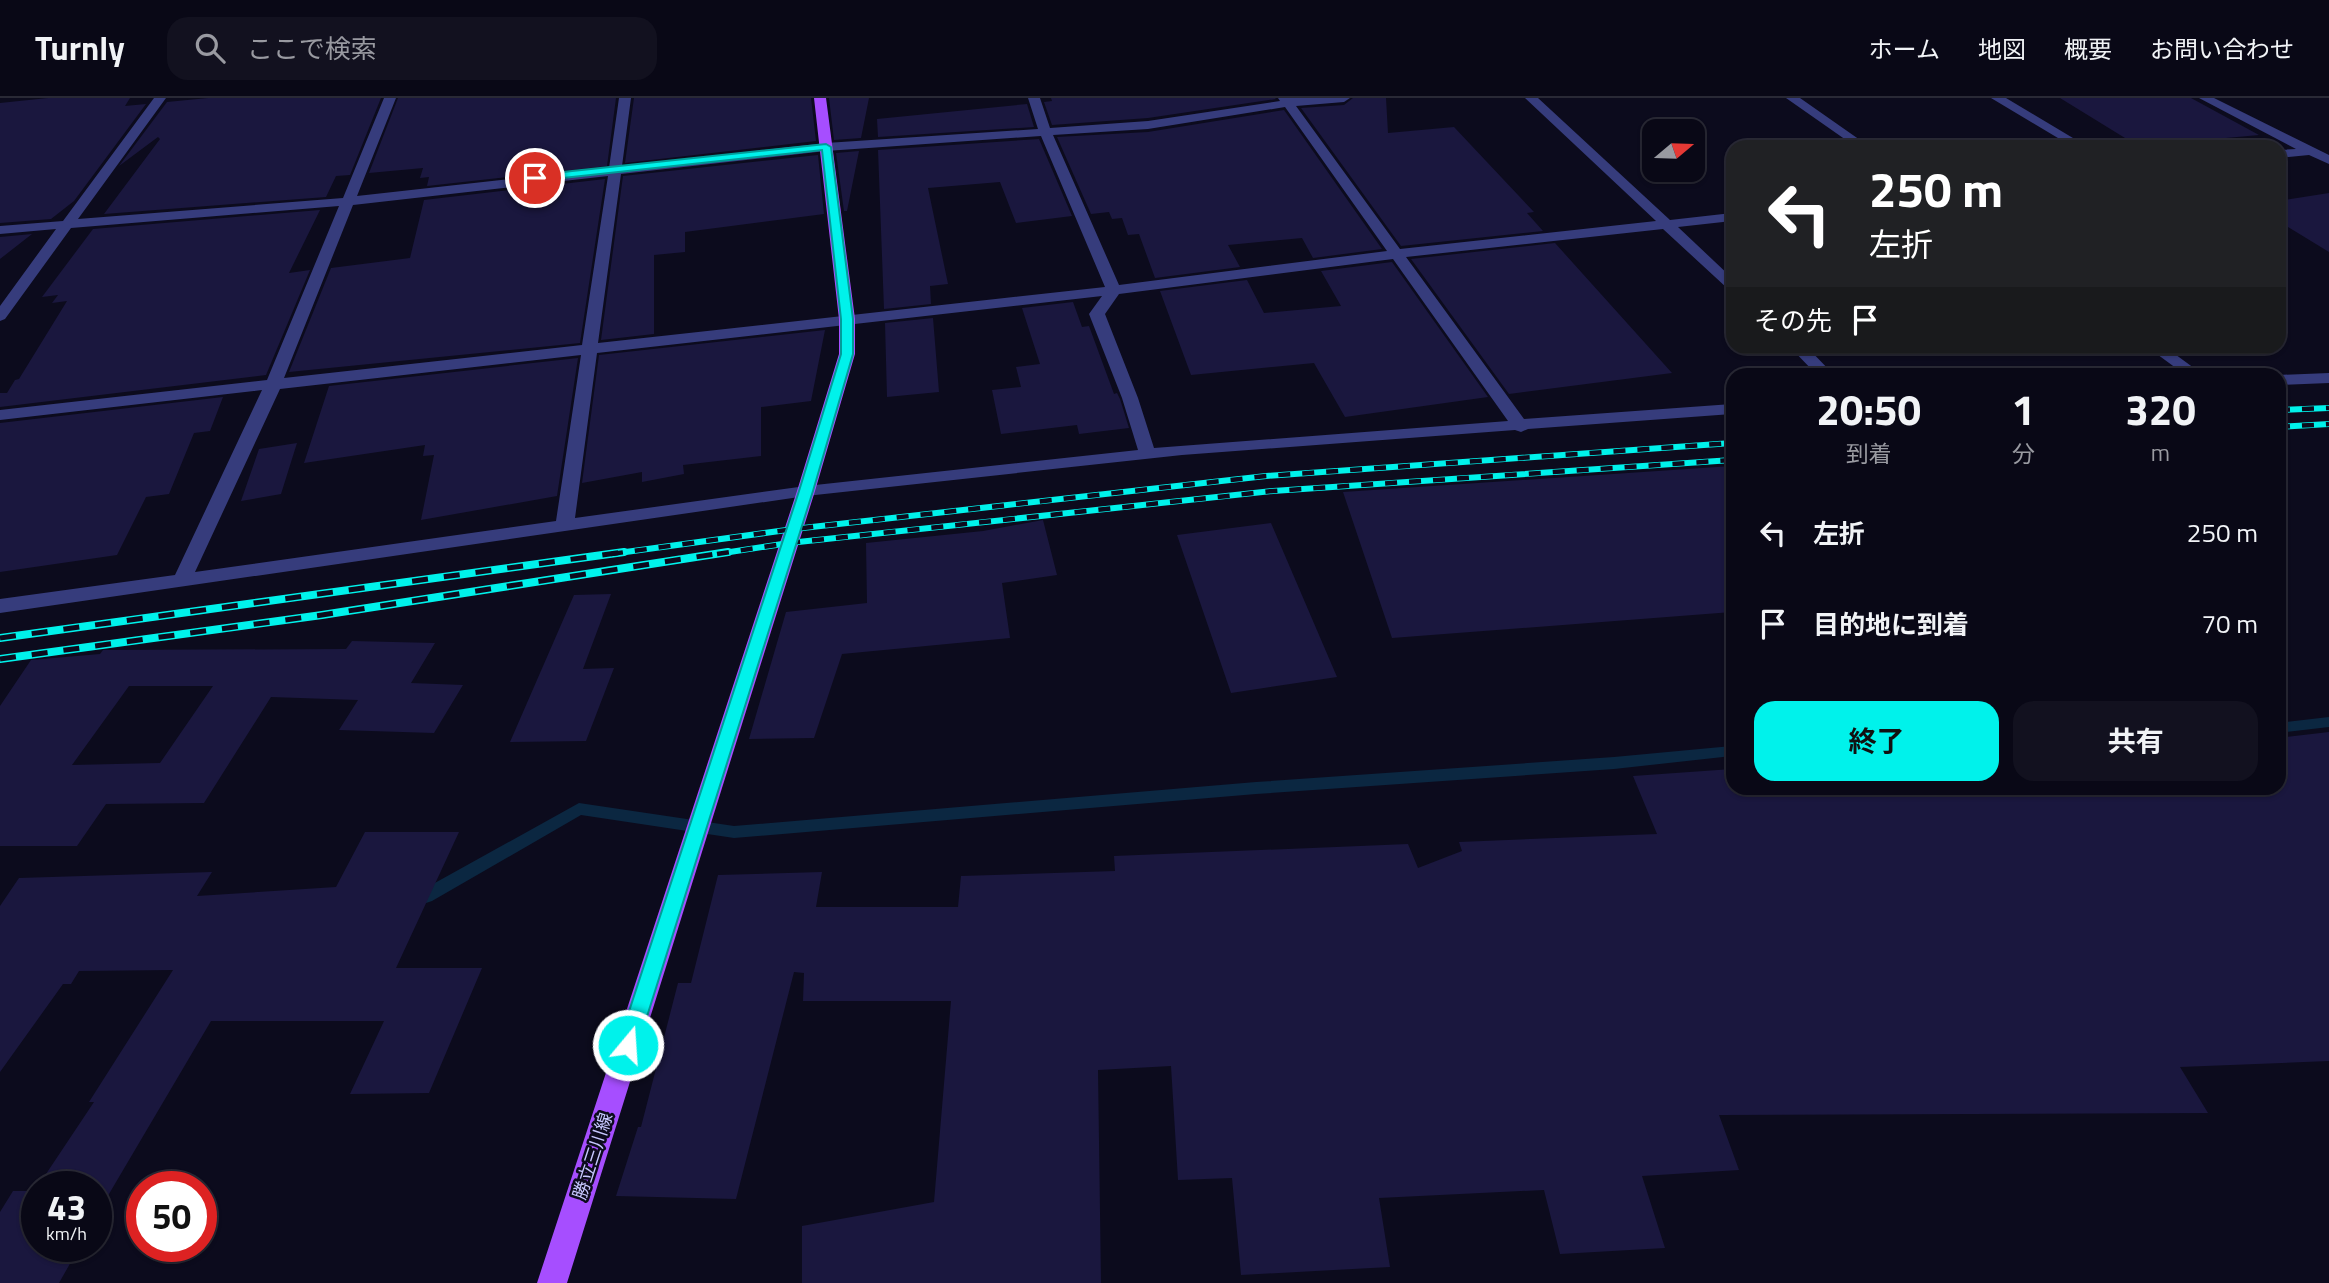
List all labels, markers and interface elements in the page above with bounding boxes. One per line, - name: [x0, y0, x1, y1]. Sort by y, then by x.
- search box: [167, 17, 657, 80]
- text: Turnly: [35, 23, 125, 73]
- icon: search: [191, 29, 229, 67]
- text: ここで検索: [247, 29, 377, 68]
- text: ホーム: [1869, 31, 1940, 67]
- text: 地図: [1978, 31, 2026, 67]
- text: 概要: [2064, 31, 2112, 67]
- text: お問い合わせ: [2150, 31, 2294, 67]
- north arrow: [1642, 119, 1704, 182]
- map controls: [1642, 119, 1705, 182]
- pin: [505, 148, 565, 208]
- text: 250 m: [1869, 151, 2003, 226]
- icon: arrive: [516, 159, 554, 197]
- icon: left: [1754, 168, 1845, 259]
- text: 左折: [1869, 220, 1933, 268]
- text: その先: [1754, 301, 1832, 340]
- icon: arrive: [1846, 301, 1884, 339]
- text: 20:50: [1816, 377, 1921, 441]
- text: 1: [2011, 377, 2035, 441]
- text: 320: [2125, 377, 2196, 441]
- text: m: [2151, 435, 2170, 470]
- text: 到着: [1846, 436, 1892, 471]
- text: 分: [2012, 436, 2035, 471]
- text: 250 m: [2187, 513, 2258, 552]
- icon: left: [1754, 514, 1792, 552]
- text: 左折: [1813, 514, 1865, 553]
- text: 70 m: [2201, 604, 2258, 643]
- icon: arrive: [1754, 605, 1792, 643]
- text: 目的地に到着: [1813, 605, 1969, 644]
- button: 終了: [1754, 701, 1999, 781]
- button: 共有: [2013, 701, 2258, 781]
- position arrow: [591, 1008, 665, 1082]
- street label: 勝立三川線: [566, 1109, 619, 1203]
- speed limit sign: 50: [126, 1171, 217, 1262]
- text: 43: [47, 1180, 86, 1234]
- text: km/h: [46, 1220, 87, 1247]

